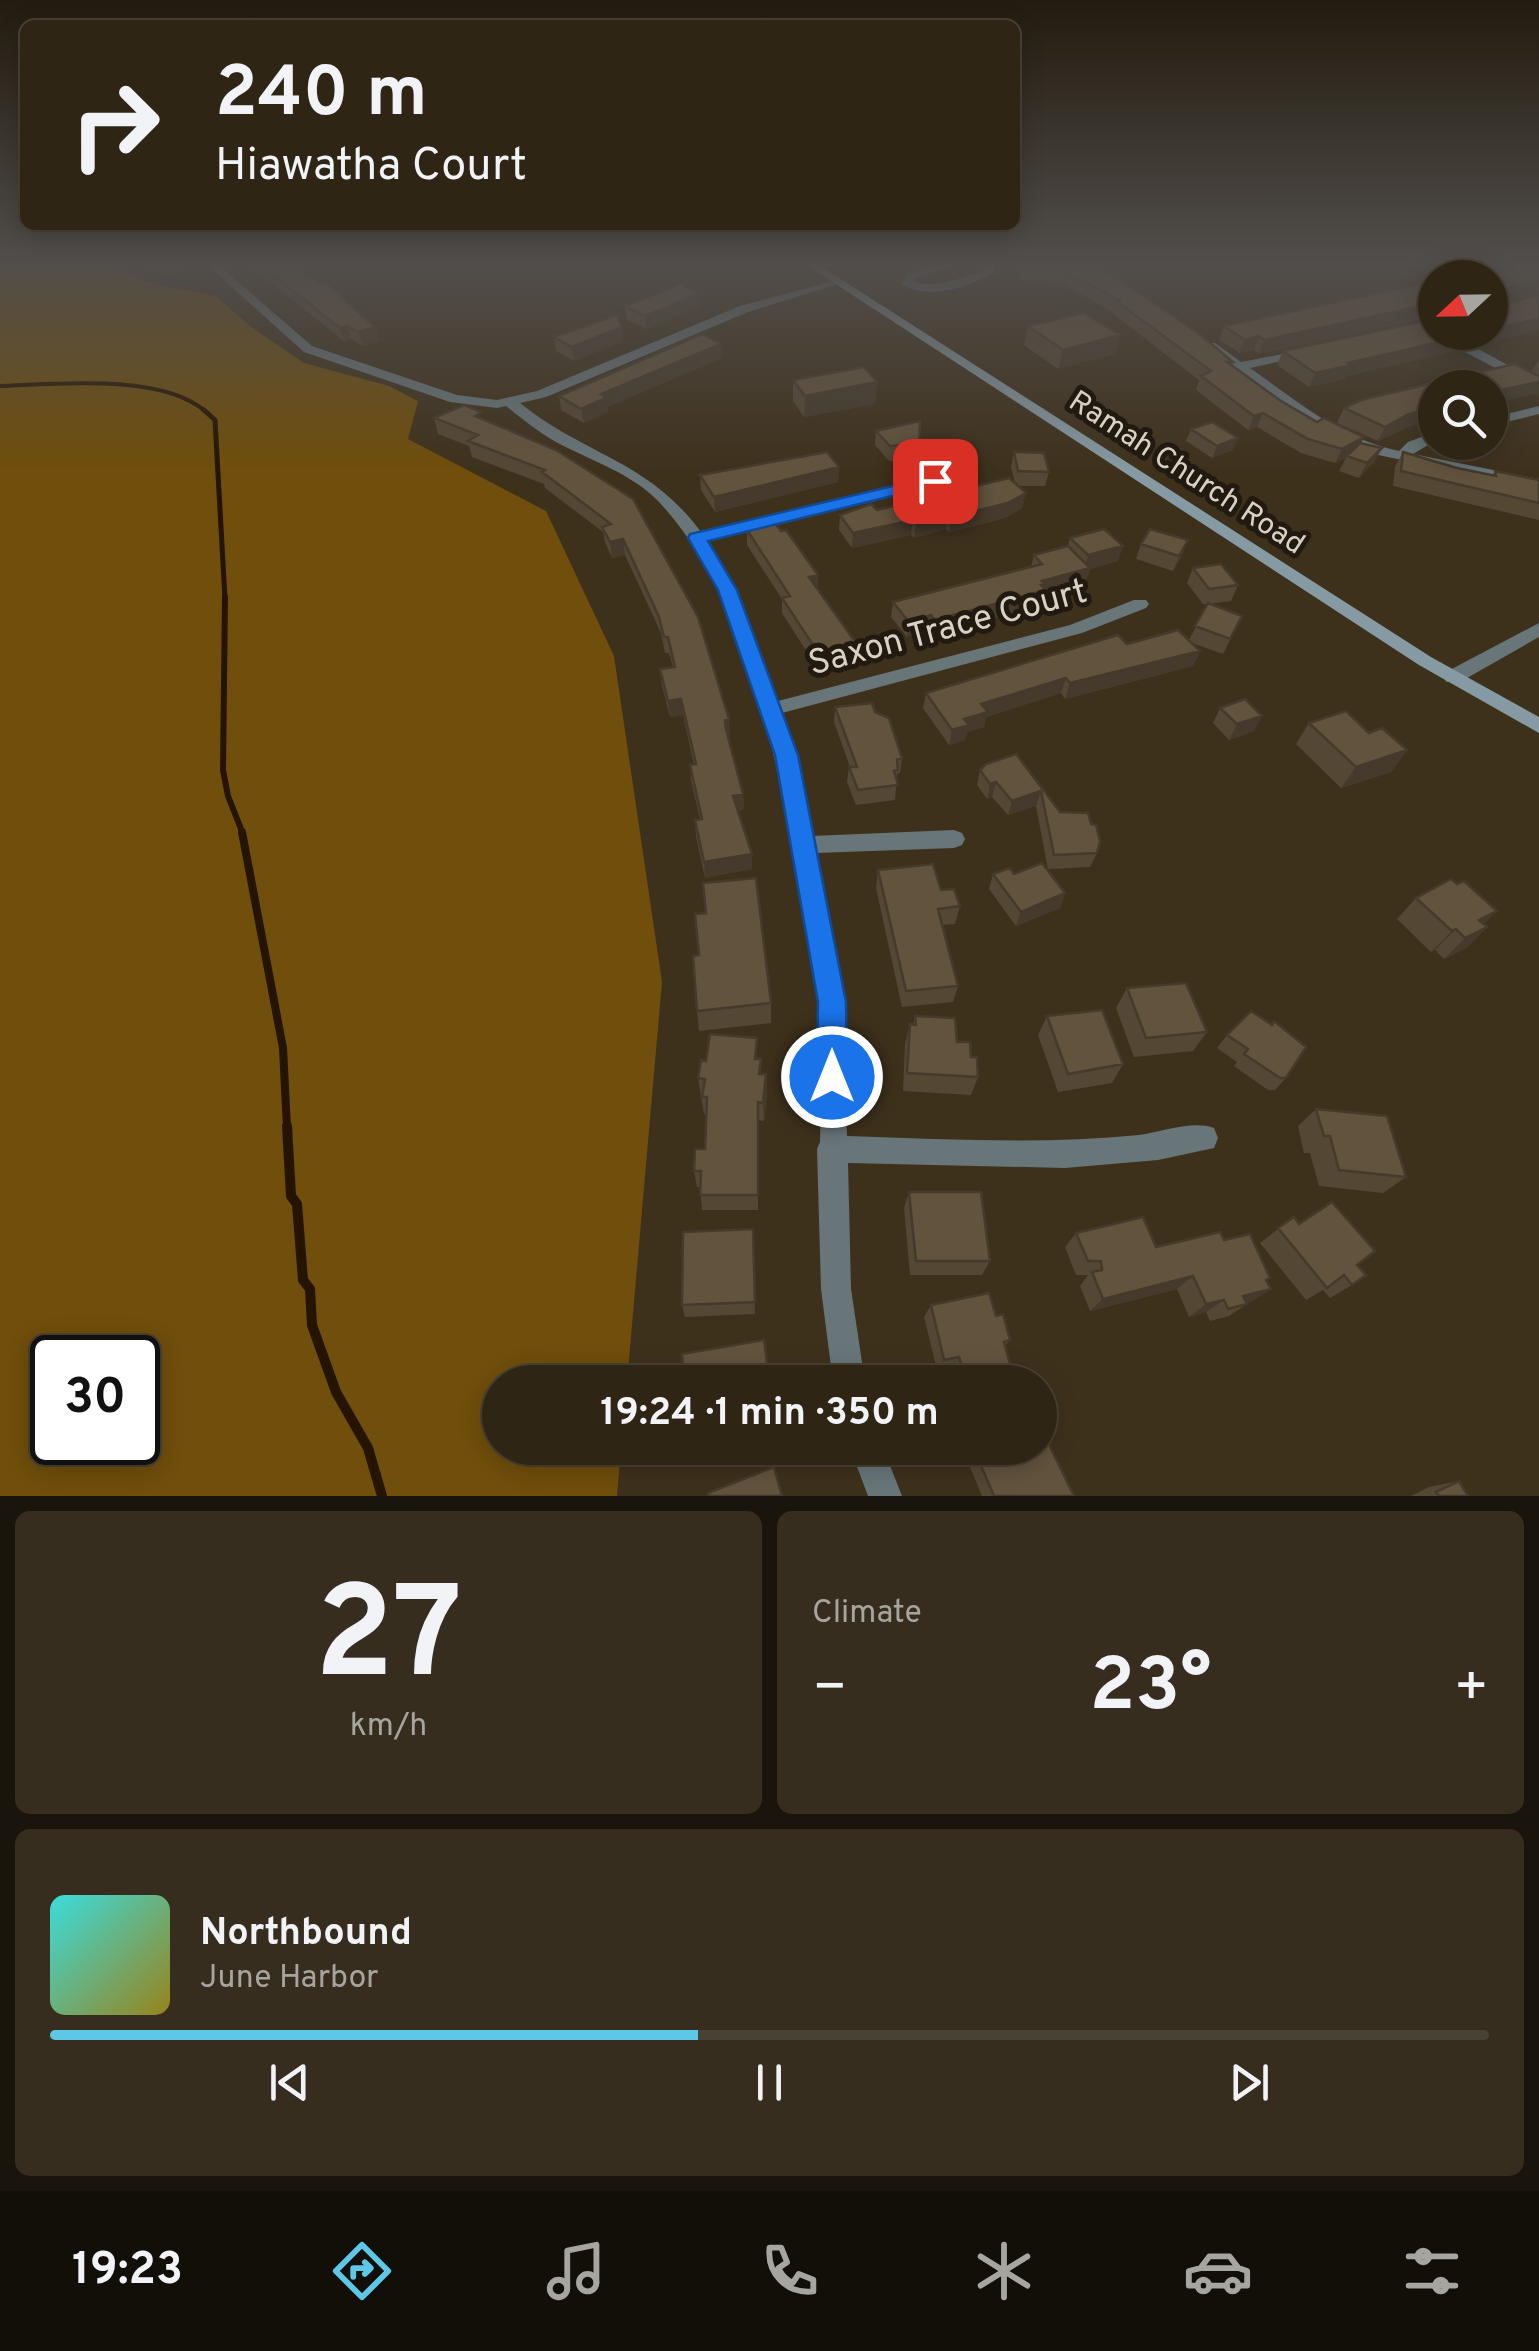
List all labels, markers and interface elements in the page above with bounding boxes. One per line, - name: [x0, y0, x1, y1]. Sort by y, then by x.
- text: 240 m: [215, 52, 428, 141]
- icon: right: [50, 60, 180, 190]
- text: Hiawatha Court: [215, 139, 527, 196]
- north arrow: [1418, 260, 1508, 350]
- map controls: [1418, 260, 1508, 460]
- button: search: [1418, 370, 1508, 460]
- street label: Ramah Church Road: [1061, 384, 1311, 564]
- pin: [893, 439, 978, 524]
- icon: arrive: [908, 454, 963, 509]
- street label: Saxon Trace Court: [804, 571, 1092, 687]
- position arrow: [780, 1025, 884, 1129]
- speed limit sign: 30: [30, 1335, 160, 1465]
- text: 19:24 · 1 min · 350 m: [600, 1390, 939, 1439]
- text: 27: [315, 1559, 462, 1724]
- text: Climate: [812, 1594, 922, 1634]
- text: 23°: [1089, 1642, 1212, 1737]
- text: −: [812, 1655, 847, 1725]
- text: +: [1454, 1655, 1489, 1725]
- text: km/h: [350, 1707, 427, 1747]
- text: Northbound: [200, 1910, 412, 1959]
- text: June Harbor: [200, 1959, 379, 1999]
- icon: previous: [262, 2055, 317, 2110]
- icon: pause: [742, 2055, 797, 2110]
- icon: next: [1222, 2055, 1277, 2110]
- icon: directions: [327, 2236, 397, 2306]
- icon: music: [541, 2236, 611, 2306]
- icon: phone: [755, 2236, 825, 2306]
- icon: climate: [969, 2236, 1039, 2306]
- icon: car: [1183, 2236, 1253, 2306]
- icon: filters: [1397, 2236, 1467, 2306]
- text: 19:23: [72, 2243, 183, 2300]

